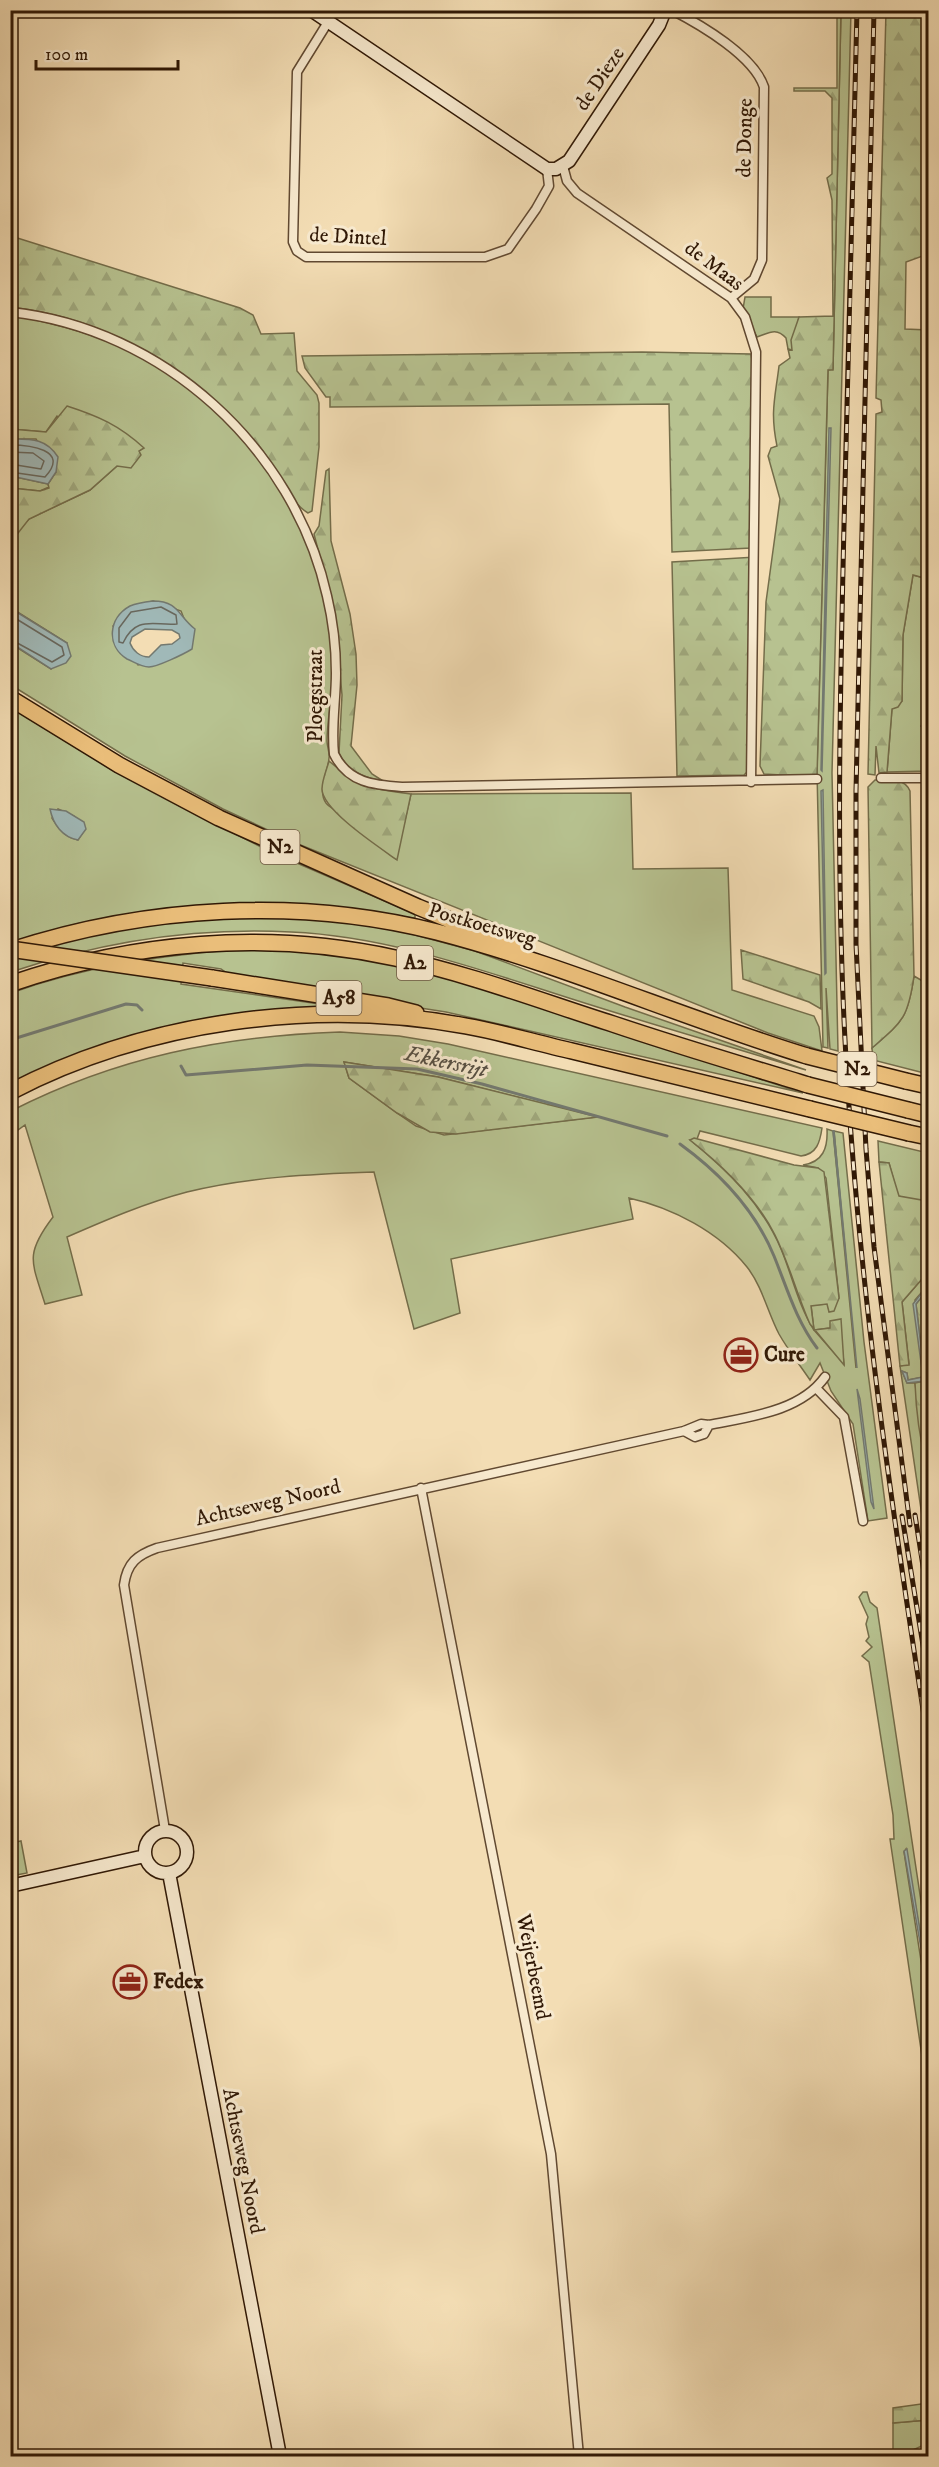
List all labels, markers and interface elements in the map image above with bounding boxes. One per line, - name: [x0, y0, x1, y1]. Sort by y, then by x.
- scale bar: [36, 33, 178, 71]
- street label: de Dieze: [569, 42, 631, 116]
- text: 100 m: [45, 44, 88, 66]
- street label: de Donge: [731, 98, 759, 178]
- street label: de Dintel: [309, 222, 388, 252]
- street label: de Maas: [679, 235, 749, 297]
- street label: Ploegstraat: [303, 649, 329, 743]
- road number: N2: [260, 830, 300, 864]
- street label: Postkoetsweg: [425, 897, 540, 953]
- road number: A2: [397, 946, 433, 980]
- road number: A58: [316, 981, 362, 1015]
- water label: Ekkersrijt: [401, 1040, 491, 1084]
- road number: N2: [838, 1052, 876, 1086]
- office icon: Cure: [723, 1337, 759, 1373]
- place label: Cure: [764, 1342, 805, 1368]
- street label: Achtseweg Noord: [193, 1474, 344, 1532]
- street label: Weijerbeemd: [510, 1911, 556, 2023]
- office icon: Fedex: [112, 1964, 148, 2000]
- place label: Fedex: [153, 1969, 204, 1995]
- street label: Achtseweg Noord: [216, 2086, 270, 2237]

